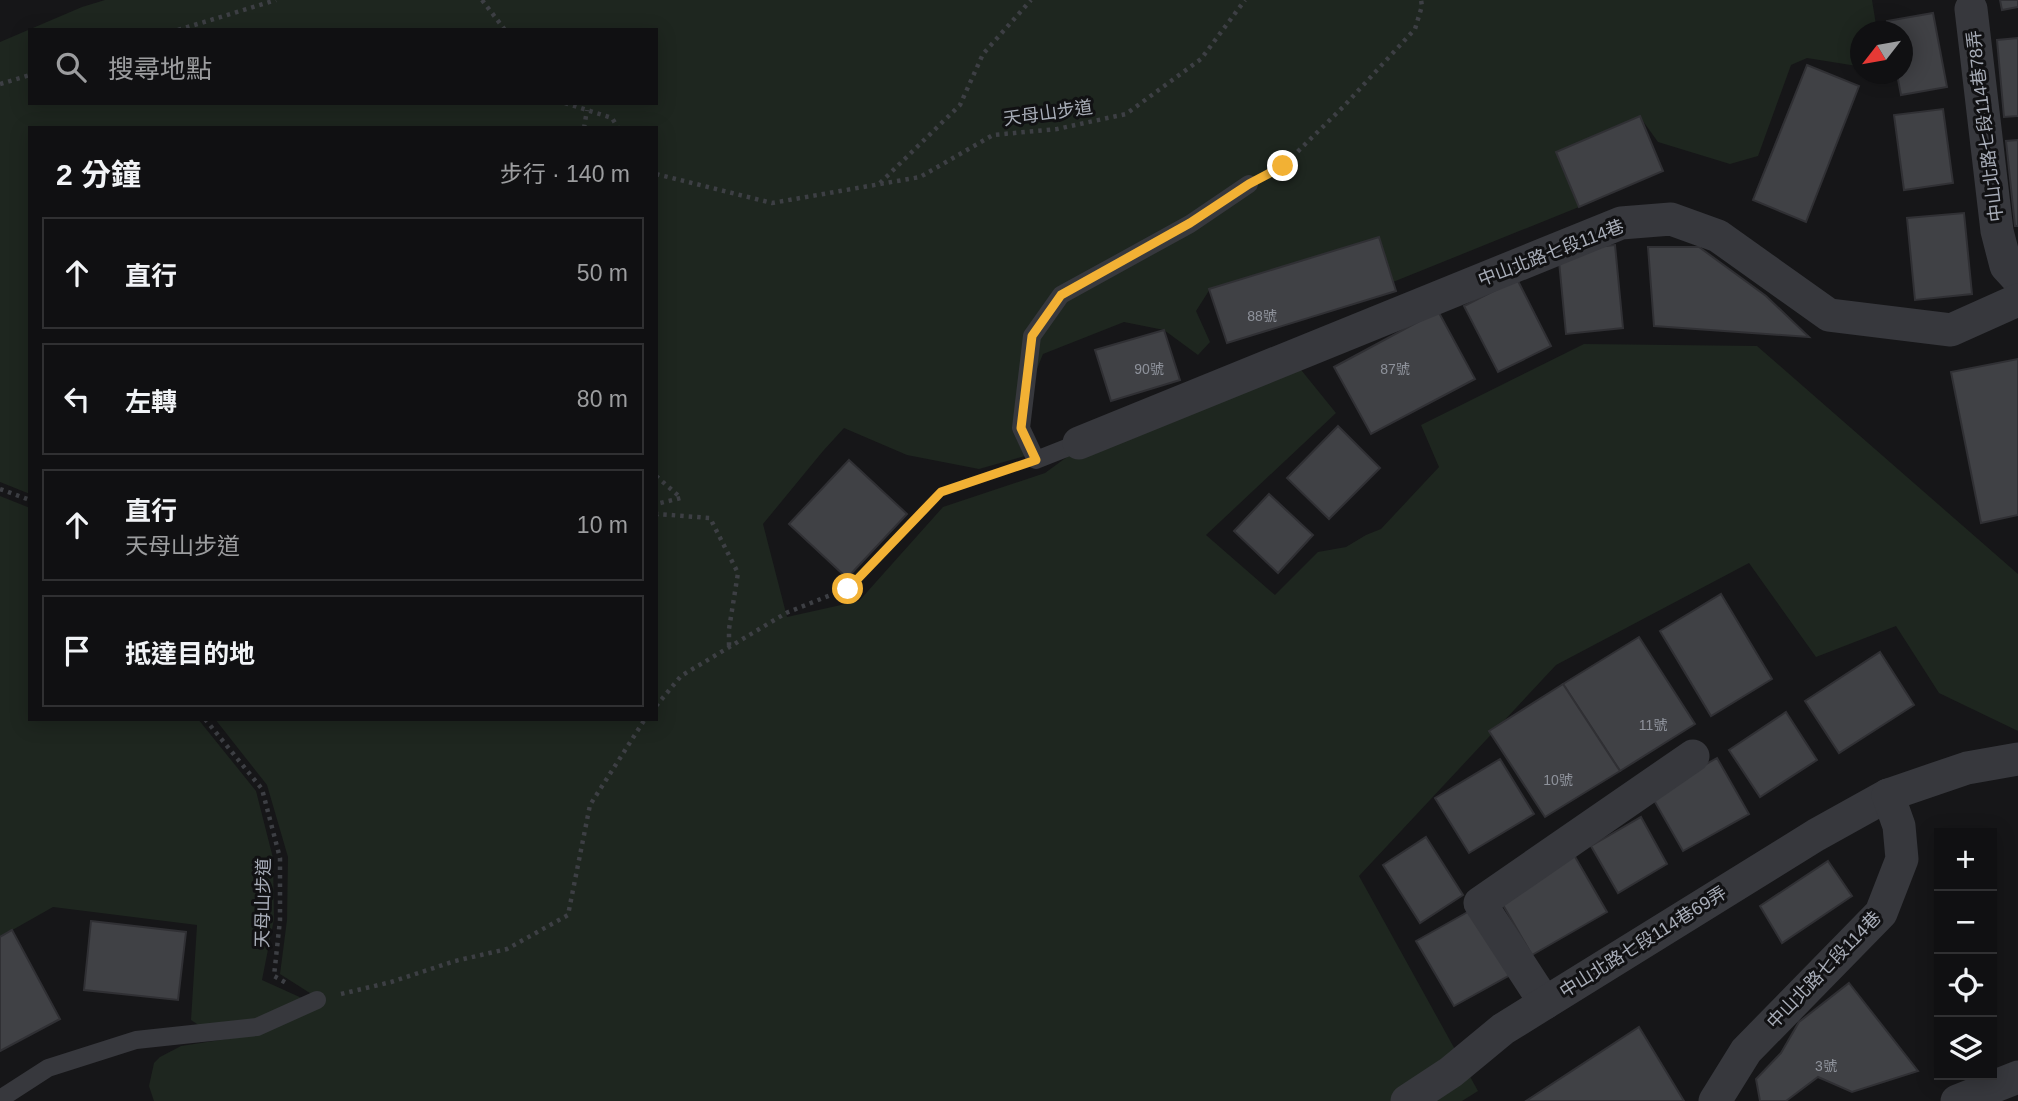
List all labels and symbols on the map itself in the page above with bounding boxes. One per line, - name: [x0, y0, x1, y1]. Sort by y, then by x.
- north arrow: [1850, 21, 1913, 84]
- street label: 中山北路七段114巷78弄: [1963, 29, 2007, 223]
- street label: 天母山步道: [1002, 97, 1094, 129]
- route end: [1267, 150, 1298, 181]
- street label: 中山北路七段114巷: [1475, 216, 1627, 290]
- house number: 88號: [1247, 308, 1277, 324]
- house number: 90號: [1134, 361, 1164, 377]
- house number: 87號: [1380, 361, 1410, 377]
- route start: [832, 573, 863, 604]
- house number: 11號: [1639, 717, 1667, 733]
- house number: 10號: [1543, 772, 1573, 788]
- street label: 天母山步道: [252, 858, 274, 948]
- street label: 中山北路七段114巷69弄: [1556, 882, 1730, 1002]
- street label: 中山北路七段114巷: [1763, 907, 1885, 1033]
- house number: 3號: [1815, 1058, 1837, 1074]

